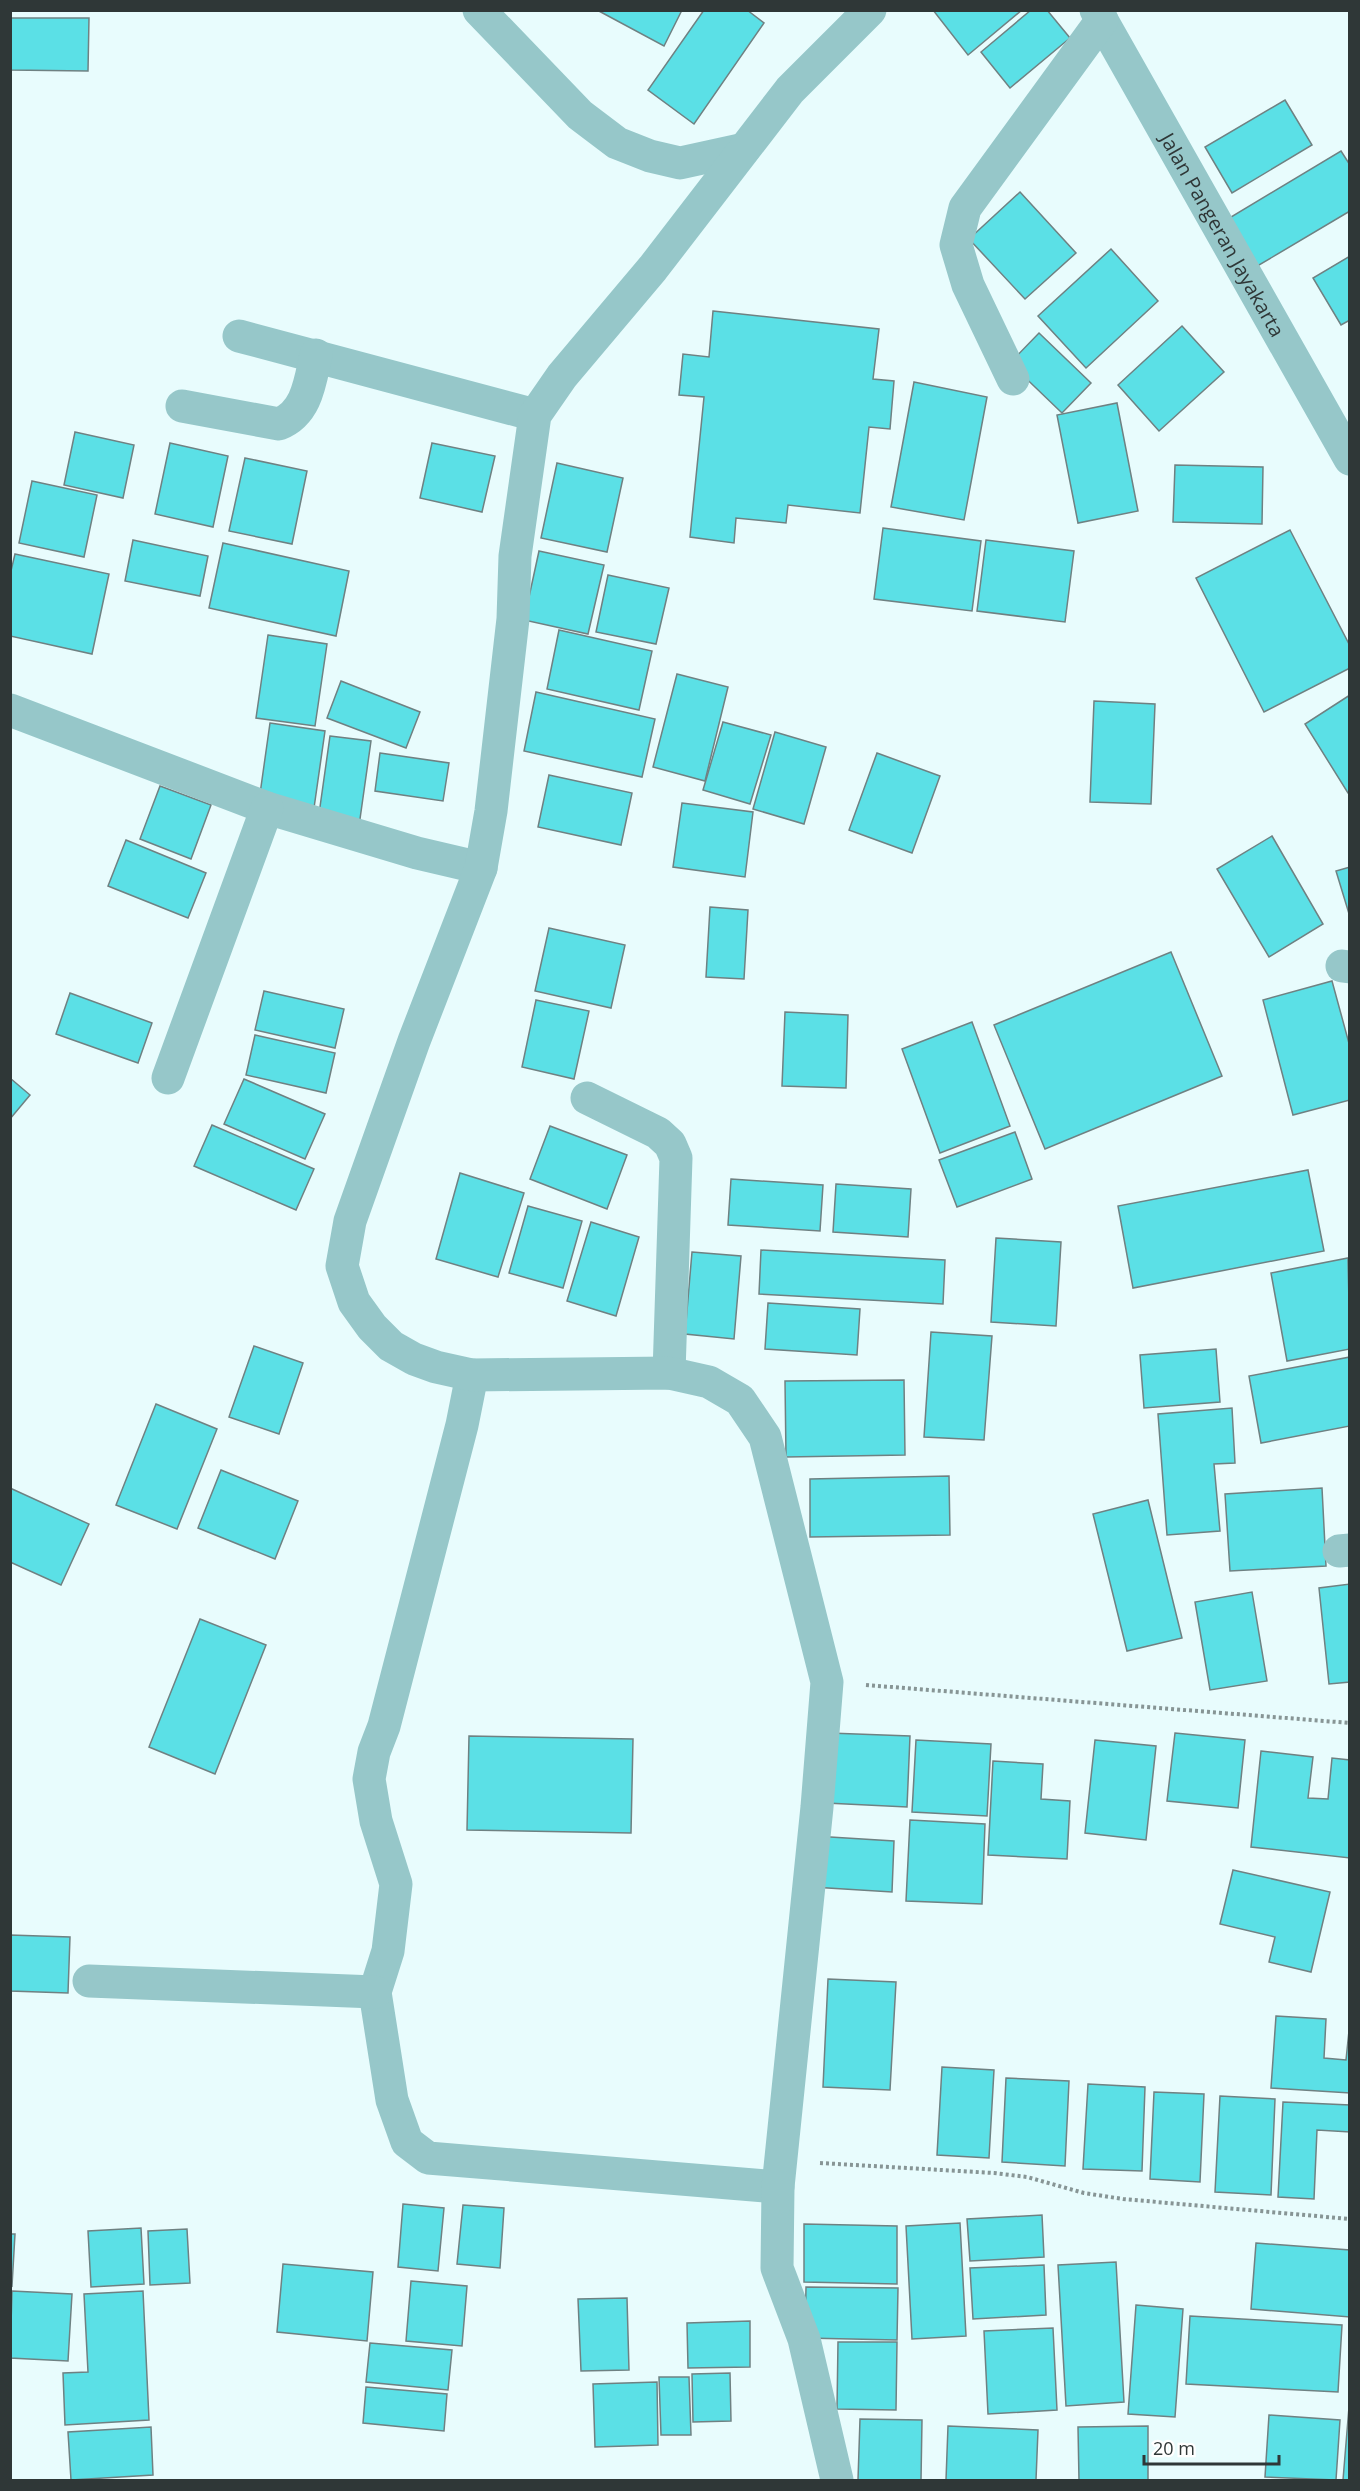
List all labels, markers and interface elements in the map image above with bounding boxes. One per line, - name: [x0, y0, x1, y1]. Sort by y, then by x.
- street label: Jalan Pangeran Jayakarta: [1154, 126, 1291, 341]
- scale bar: [1144, 2428, 1279, 2466]
- text: 20 m: [1153, 2436, 1195, 2460]

